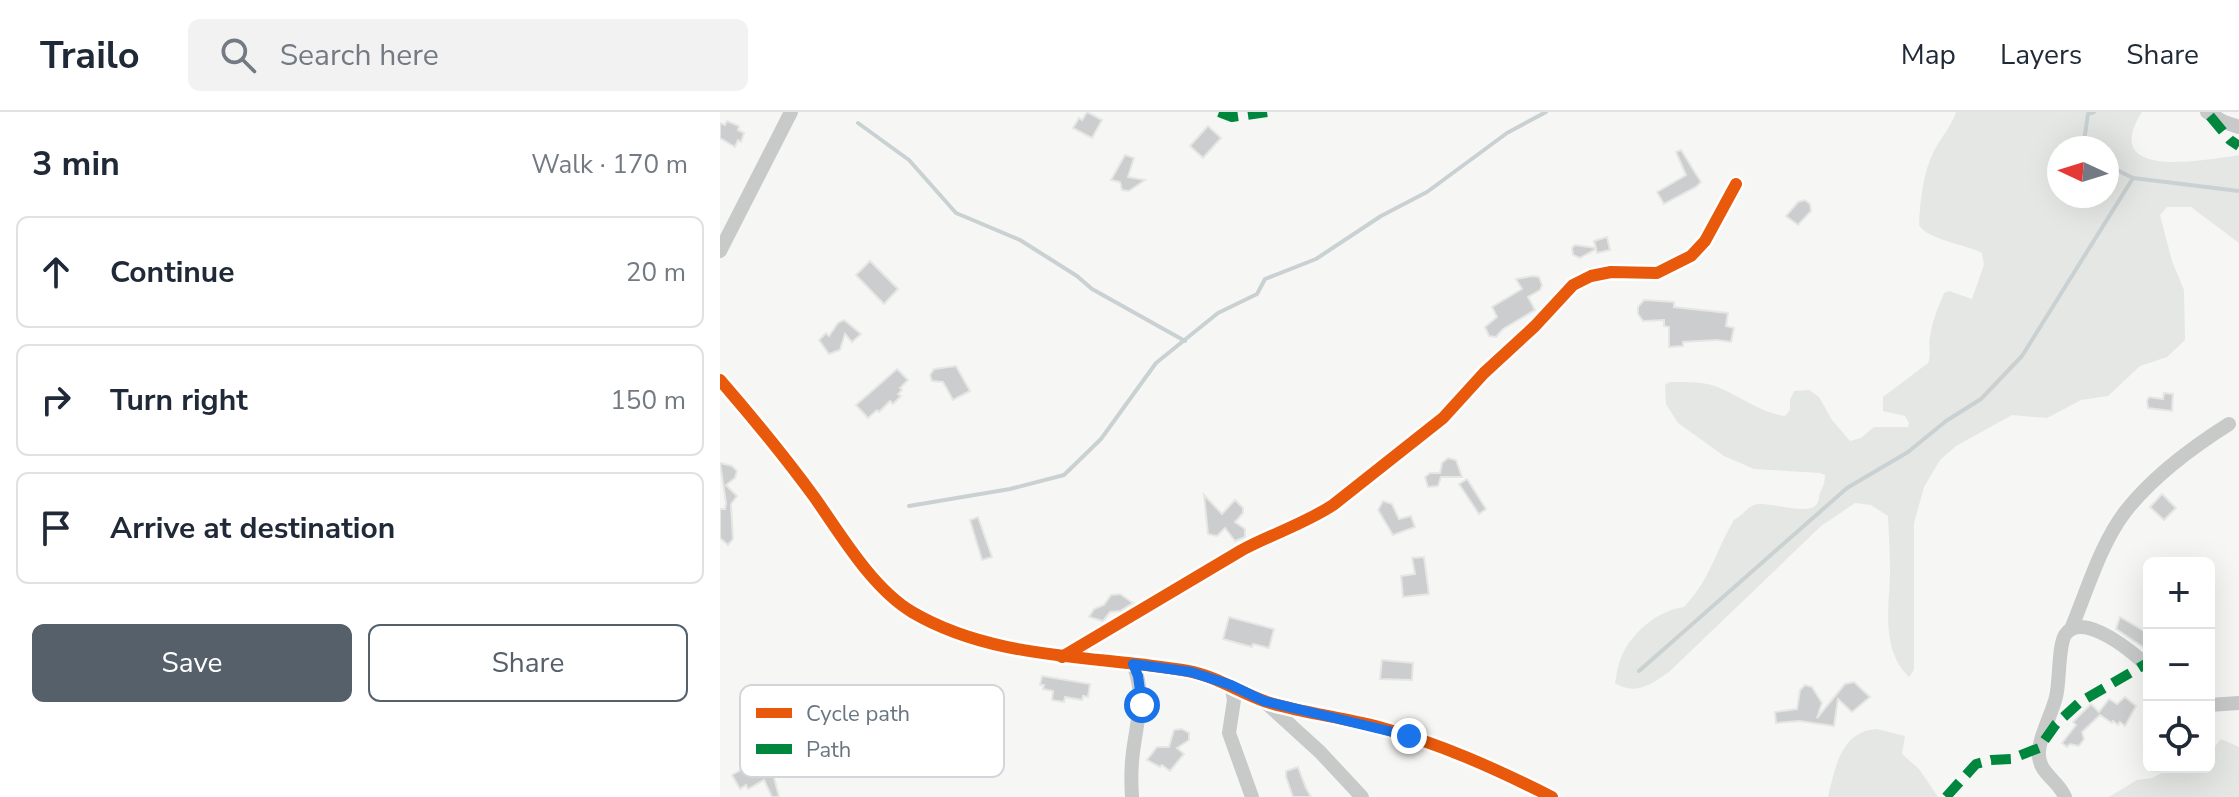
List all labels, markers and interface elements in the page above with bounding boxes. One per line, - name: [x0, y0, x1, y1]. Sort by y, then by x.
- search box: [188, 19, 748, 91]
- text: Trailo: [40, 30, 140, 81]
- icon: search: [216, 33, 260, 77]
- text: Search here: [280, 35, 439, 76]
- text: Map: [1901, 36, 1956, 74]
- text: Layers: [2000, 36, 2082, 74]
- text: Share: [2126, 36, 2199, 74]
- north arrow: [2047, 136, 2119, 208]
- text: 3 min: [32, 141, 120, 187]
- text: Walk · 170 m: [531, 147, 688, 182]
- icon: ahead: [34, 250, 78, 294]
- text: Continue: [110, 252, 235, 293]
- text: 20 m: [626, 255, 686, 290]
- icon: right: [34, 378, 78, 422]
- text: Turn right: [110, 380, 248, 421]
- text: 150 m: [610, 383, 686, 418]
- icon: arrive: [34, 506, 78, 550]
- text: Arrive at destination: [110, 508, 395, 549]
- map controls: [2143, 557, 2215, 773]
- button: +: [2143, 557, 2215, 629]
- button: Save: [32, 624, 352, 702]
- button: Share: [368, 624, 688, 702]
- button: −: [2143, 629, 2215, 701]
- legend: [740, 685, 1004, 777]
- route start: [1124, 687, 1160, 723]
- text: Cycle path: [806, 699, 910, 729]
- button: locate: [2143, 701, 2215, 773]
- route end: [1391, 718, 1427, 754]
- text: Path: [806, 735, 851, 765]

